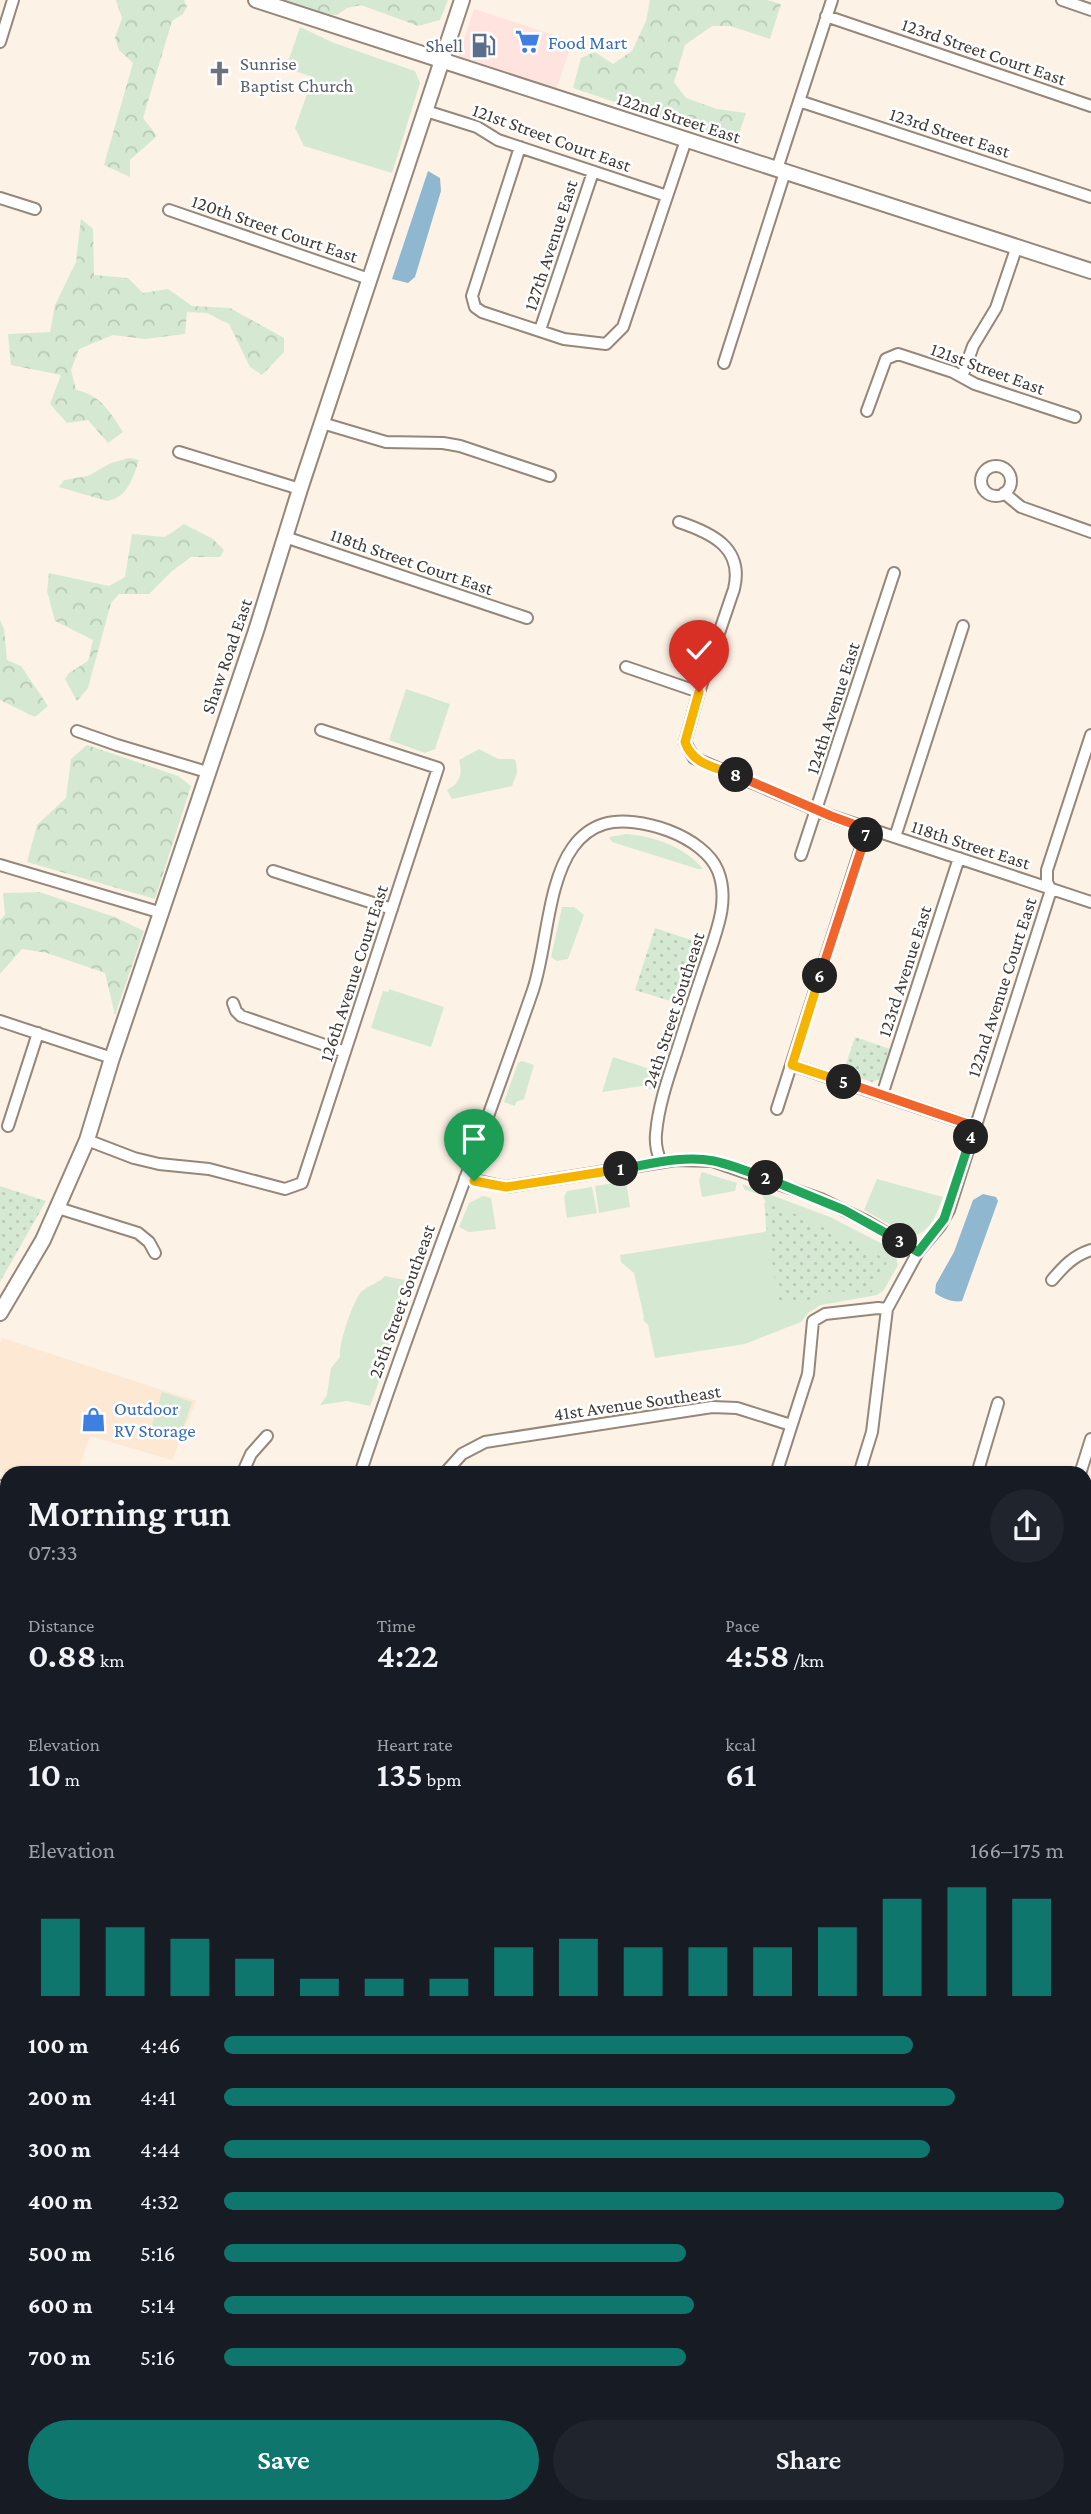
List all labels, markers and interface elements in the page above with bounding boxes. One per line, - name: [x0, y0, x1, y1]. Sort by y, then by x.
- street label: 123rd Street Court East: [899, 13, 1069, 90]
- supermarket icon: Food Mart: [514, 28, 542, 56]
- fuel station icon: Shell: [469, 31, 497, 59]
- place label: Food Mart: [548, 32, 628, 53]
- place label: Shell: [426, 35, 463, 56]
- place label: Sunrise Baptist Church: [240, 53, 354, 96]
- church icon: Sunrise Baptist Church: [206, 60, 234, 88]
- street label: 122nd Street East: [614, 88, 744, 148]
- street label: 121st Street Court East: [470, 99, 635, 176]
- street label: 123rd Street East: [887, 103, 1013, 162]
- street label: 127th Avenue East: [519, 176, 582, 313]
- street label: 120th Street Court East: [189, 190, 361, 267]
- street label: 121st Street East: [928, 338, 1048, 399]
- street label: 118th Street Court East: [328, 524, 497, 599]
- street label: Shaw Road East: [197, 595, 256, 716]
- pin: [669, 620, 729, 692]
- icon: check: [680, 631, 718, 669]
- street label: 124th Avenue East: [801, 639, 864, 777]
- pin: 8: [718, 758, 754, 792]
- text: 8: [730, 764, 741, 785]
- street label: 118th Street East: [909, 815, 1034, 874]
- pin: 7: [848, 818, 884, 852]
- text: 7: [861, 824, 870, 845]
- street label: 126th Avenue Court East: [315, 881, 392, 1064]
- street label: 122nd Avenue Court East: [962, 894, 1041, 1080]
- street label: 123rd Avenue East: [873, 902, 936, 1039]
- street label: 24th Street Southeast: [638, 929, 709, 1091]
- pin: 6: [802, 958, 838, 993]
- text: 6: [814, 965, 825, 986]
- pin: 5: [826, 1064, 862, 1100]
- text: 5: [839, 1071, 848, 1092]
- pin: [444, 1109, 504, 1181]
- icon: arrive: [455, 1120, 493, 1158]
- pin: 4: [954, 1120, 988, 1154]
- text: 4: [965, 1126, 976, 1147]
- pin: 1: [604, 1152, 638, 1186]
- text: 1: [617, 1158, 624, 1179]
- pin: 2: [748, 1160, 784, 1196]
- text: 2: [761, 1167, 770, 1188]
- street label: 25th Street Southeast: [364, 1221, 439, 1381]
- pin: 3: [883, 1224, 918, 1258]
- text: 3: [895, 1230, 904, 1251]
- street label: 41st Avenue Southeast: [552, 1380, 723, 1425]
- place label: Outdoor RV Storage: [114, 1398, 196, 1441]
- shop icon: Outdoor RV Storage: [80, 1405, 108, 1433]
- button: share: [990, 1489, 1064, 1563]
- text: Morning run: [28, 1492, 231, 1534]
- text: 07:33: [28, 1539, 78, 1565]
- text: Distance: [28, 1615, 94, 1636]
- text: Time: [377, 1615, 416, 1636]
- text: Pace: [725, 1615, 760, 1636]
- text: 0.88: [28, 1636, 97, 1675]
- text: 4:22: [377, 1636, 439, 1675]
- text: 4:58: [725, 1636, 790, 1675]
- text: km: [97, 1650, 124, 1671]
- text: /km: [790, 1650, 824, 1671]
- text: Elevation: [28, 1734, 100, 1755]
- text: Heart rate: [377, 1734, 453, 1755]
- text: kcal: [725, 1734, 756, 1755]
- text: 10: [28, 1755, 61, 1794]
- text: 135: [377, 1755, 423, 1794]
- text: 61: [725, 1755, 756, 1794]
- text: m: [61, 1769, 80, 1790]
- text: bpm: [423, 1769, 461, 1790]
- text: Elevation: [28, 1837, 115, 1863]
- text: 166–175 m: [970, 1837, 1064, 1863]
- text: 100 m: [28, 2032, 88, 2058]
- text: 4:46: [140, 2032, 180, 2058]
- text: 200 m: [28, 2084, 92, 2110]
- text: 4:41: [140, 2084, 176, 2110]
- text: 300 m: [28, 2136, 91, 2162]
- text: 4:44: [140, 2136, 181, 2162]
- text: 400 m: [28, 2188, 92, 2214]
- text: 4:32: [140, 2188, 179, 2214]
- text: 500 m: [28, 2240, 91, 2266]
- text: 5:16: [140, 2240, 175, 2266]
- text: 600 m: [28, 2292, 92, 2318]
- text: 5:14: [140, 2292, 176, 2318]
- text: 700 m: [28, 2344, 91, 2370]
- text: 5:16: [140, 2344, 175, 2370]
- button: Save: [28, 2420, 539, 2500]
- button: Share: [553, 2420, 1064, 2500]

